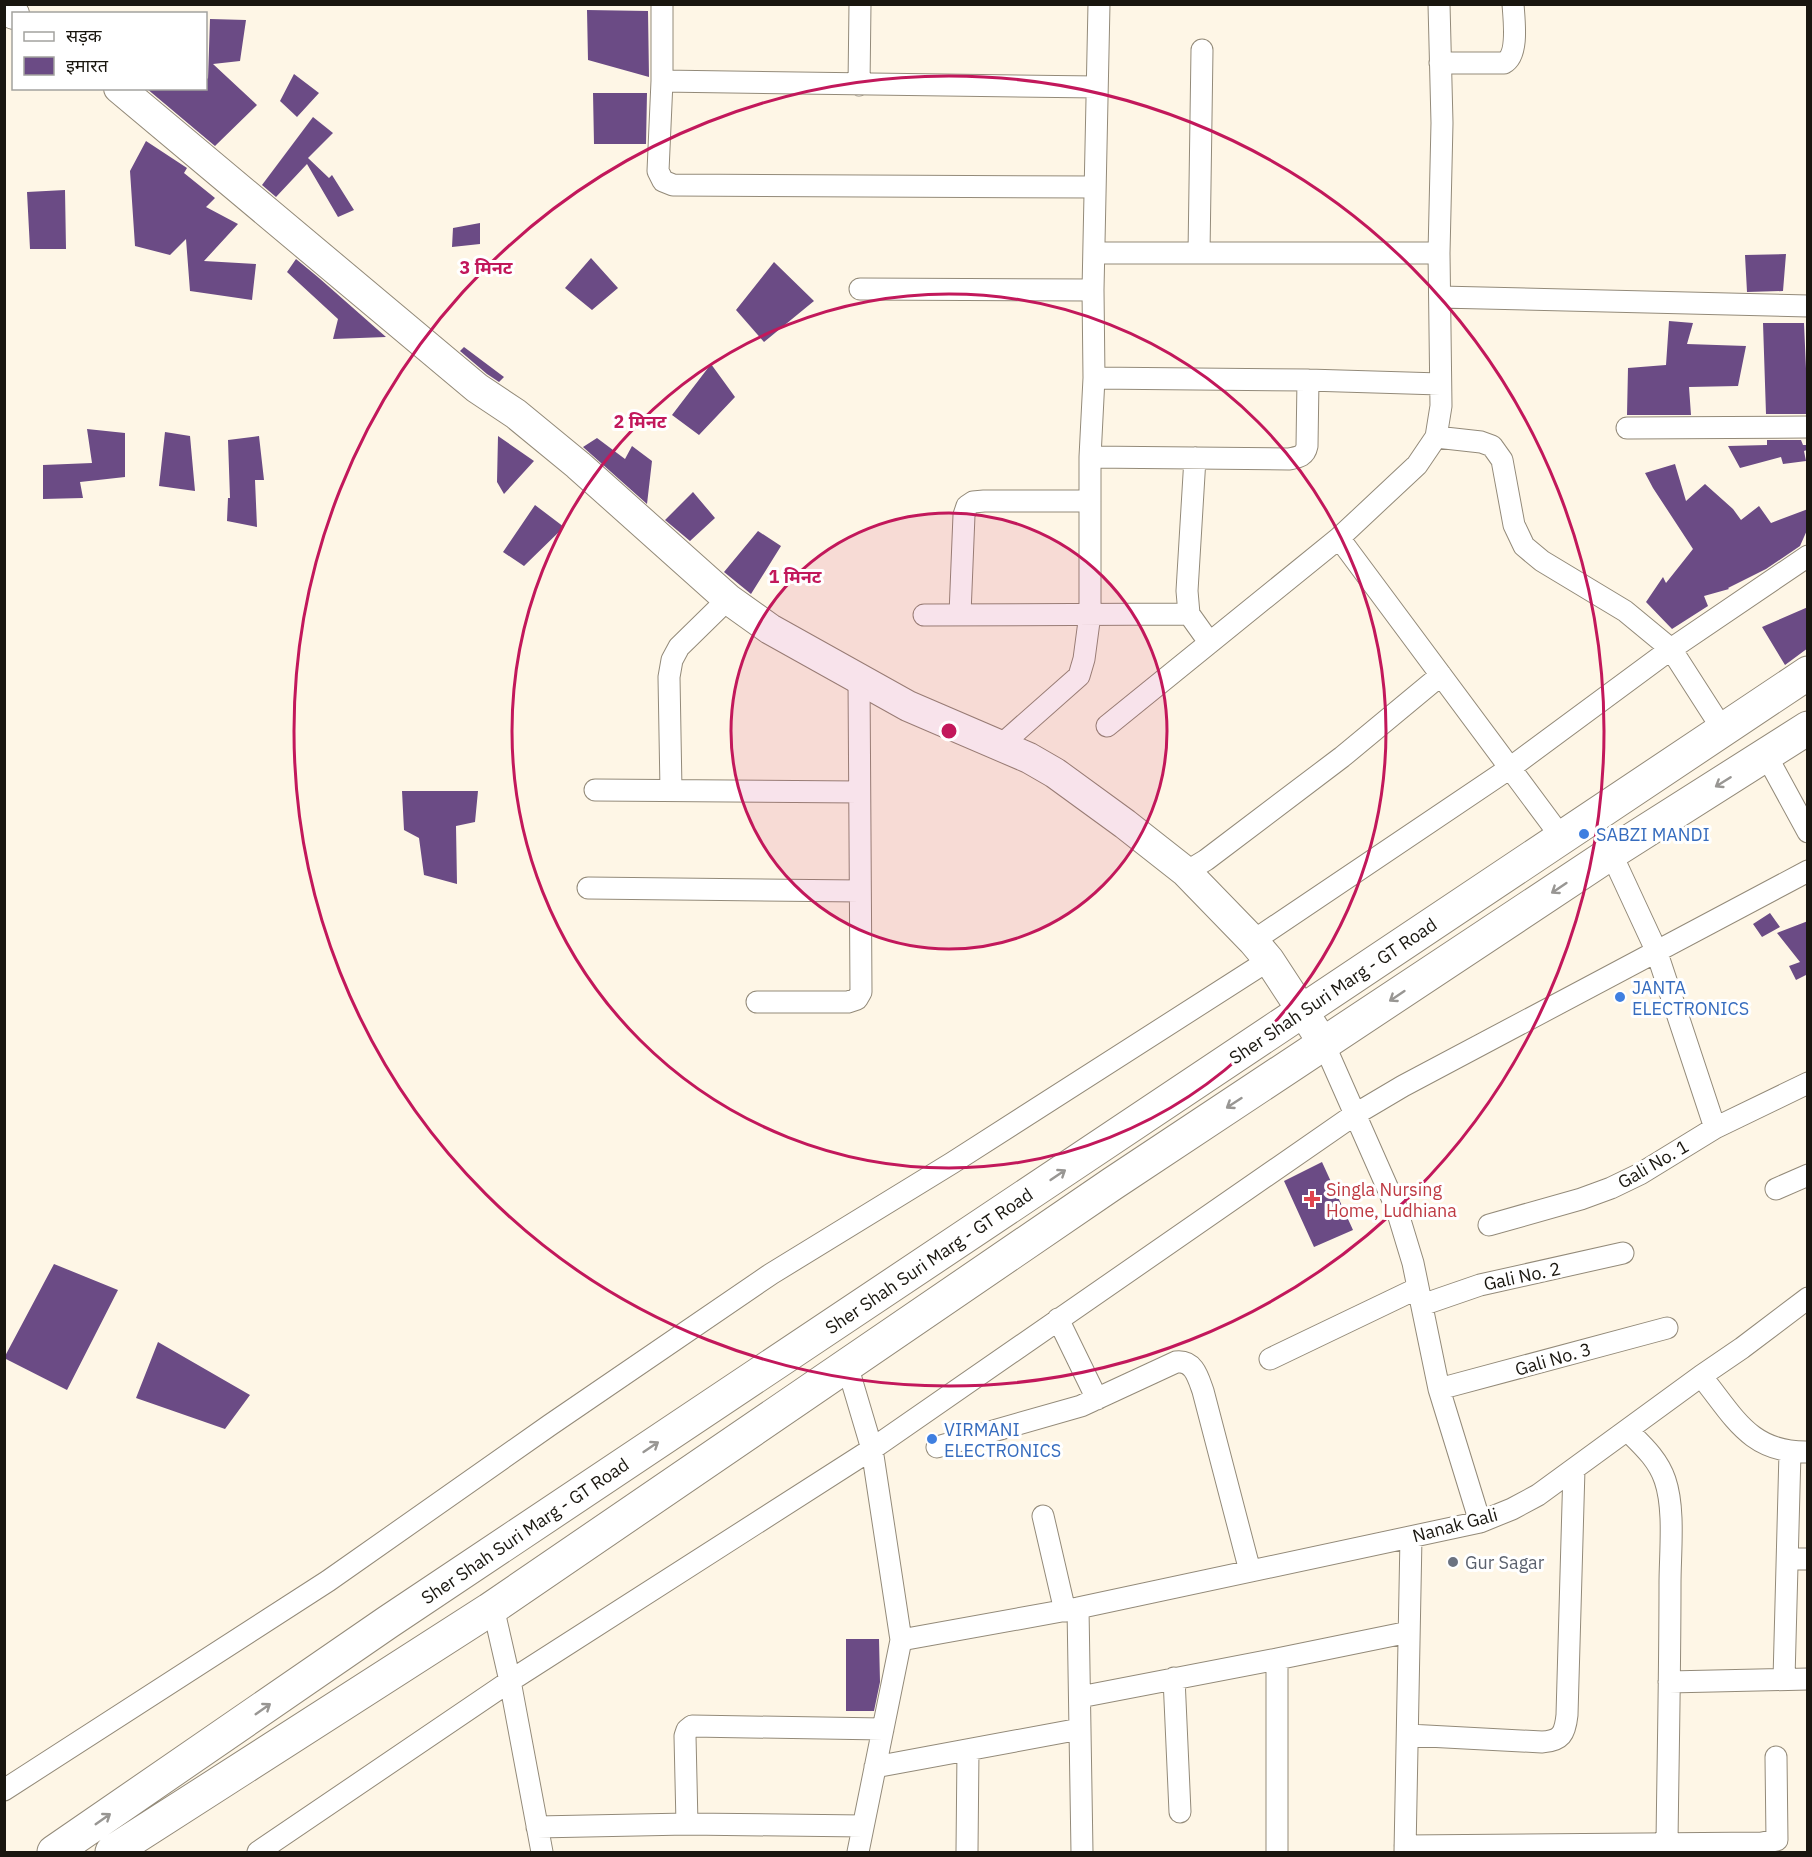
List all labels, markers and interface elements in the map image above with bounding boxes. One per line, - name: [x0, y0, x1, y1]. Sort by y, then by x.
- legend: [12, 12, 207, 90]
- text: सड़क: [66, 24, 103, 47]
- text: इमारत: [66, 54, 109, 77]
- text: 3 मिनट: [460, 256, 513, 279]
- text: 2 मिनट: [614, 410, 667, 433]
- text: 1 मिनट: [769, 565, 822, 588]
- centre of rings: [939, 721, 959, 741]
- one-way arrow: [1715, 777, 1732, 789]
- place label: SABZI MANDI: [1596, 823, 1710, 846]
- marker: SABZI MANDI: [1577, 827, 1591, 841]
- one-way arrow: [1551, 882, 1568, 894]
- street label: Sher Shah Suri Marg - GT Road: [1225, 913, 1441, 1069]
- place label: JANTA ELECTRONICS: [1632, 976, 1749, 1020]
- one-way arrow: [1389, 990, 1405, 1002]
- marker: JANTA ELECTRONICS: [1613, 990, 1627, 1004]
- one-way arrow: [1226, 1098, 1243, 1110]
- street label: Gali No. 1: [1613, 1135, 1693, 1193]
- one-way arrow: [1049, 1169, 1065, 1181]
- place label: Singla Nursing Home, Ludhiana: [1326, 1178, 1457, 1222]
- street label: Sher Shah Suri Marg - GT Road: [821, 1183, 1037, 1339]
- marker: Singla Nursing Home, Ludhiana: [1303, 1190, 1321, 1208]
- street label: Gali No. 2: [1481, 1257, 1563, 1295]
- street label: Gali No. 3: [1512, 1337, 1594, 1381]
- place label: VIRMANI ELECTRONICS: [944, 1418, 1061, 1462]
- marker: VIRMANI ELECTRONICS: [925, 1432, 939, 1446]
- one-way arrow: [642, 1441, 659, 1453]
- street label: Sher Shah Suri Marg - GT Road: [417, 1453, 633, 1609]
- street label: Nanak Gali: [1410, 1503, 1500, 1547]
- place label: Gur Sagar: [1465, 1551, 1545, 1574]
- marker: Gur Sagar: [1446, 1555, 1460, 1569]
- one-way arrow: [254, 1703, 271, 1715]
- one-way arrow: [94, 1813, 110, 1825]

